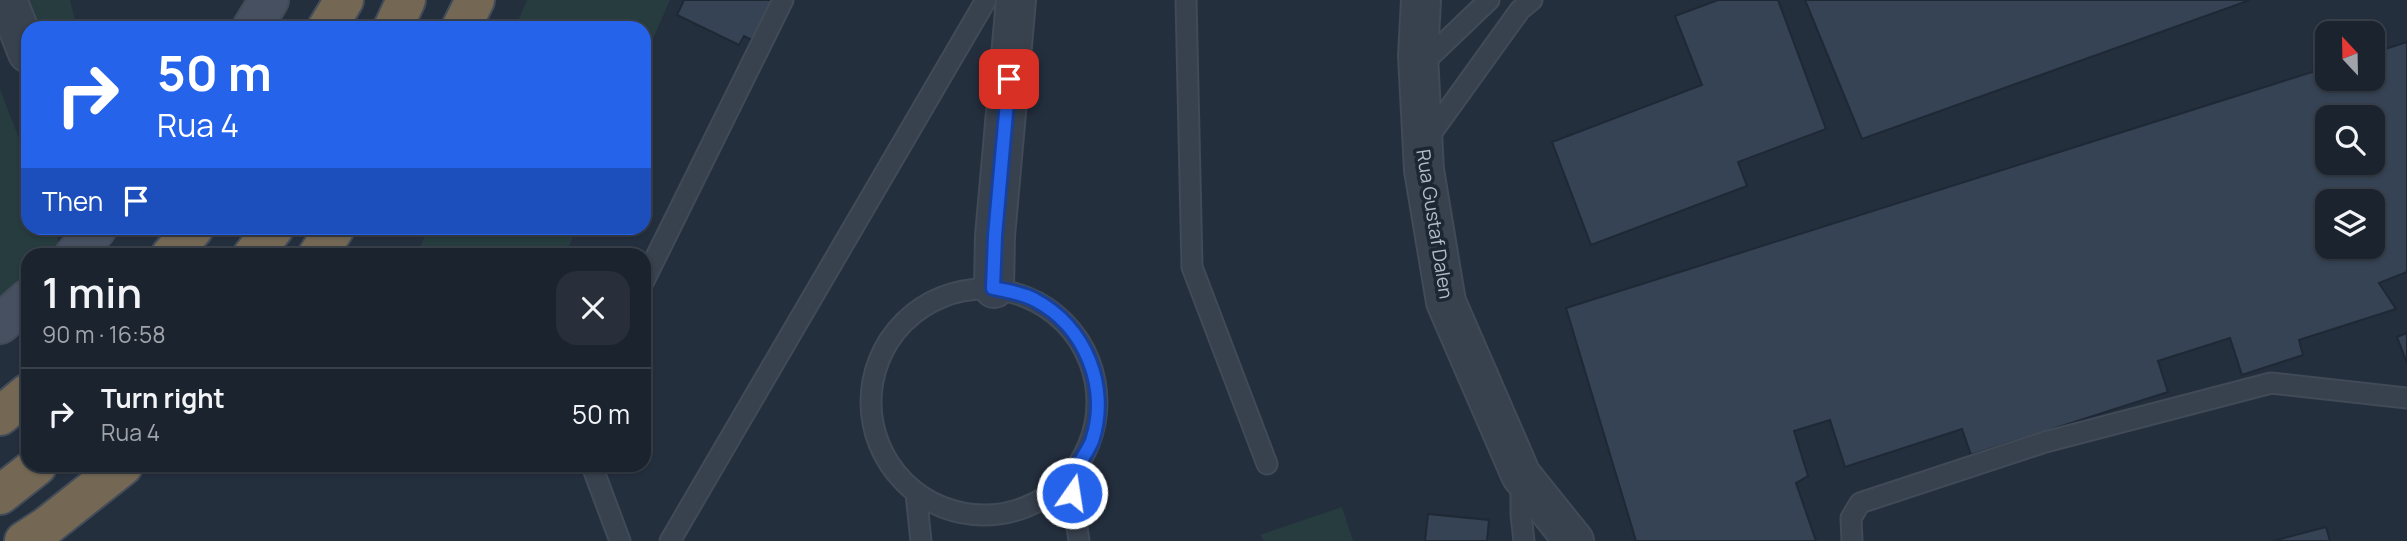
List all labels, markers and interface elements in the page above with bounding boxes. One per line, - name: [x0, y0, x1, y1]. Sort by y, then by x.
- north arrow: [2315, 21, 2385, 91]
- map controls: [2315, 21, 2385, 259]
- text: 50 m: [157, 39, 272, 106]
- icon: right: [42, 49, 133, 140]
- pin: [979, 49, 1039, 109]
- icon: arrive: [990, 60, 1028, 98]
- text: Rua 4: [157, 103, 239, 147]
- button: search: [2315, 105, 2385, 175]
- street label: Rua Gustaf Dalen: [1410, 147, 1460, 301]
- icon: arrive: [117, 182, 155, 220]
- text: Then: [42, 183, 103, 219]
- button: layers: [2315, 189, 2385, 259]
- text: 1 min: [42, 263, 142, 321]
- button: close: [556, 271, 630, 345]
- text: 90 m · 16:58: [42, 318, 166, 350]
- text: Turn right: [101, 380, 225, 416]
- icon: right: [42, 395, 80, 433]
- text: 50 m: [572, 396, 630, 432]
- text: Rua 4: [101, 416, 160, 448]
- position arrow: [1035, 456, 1109, 530]

